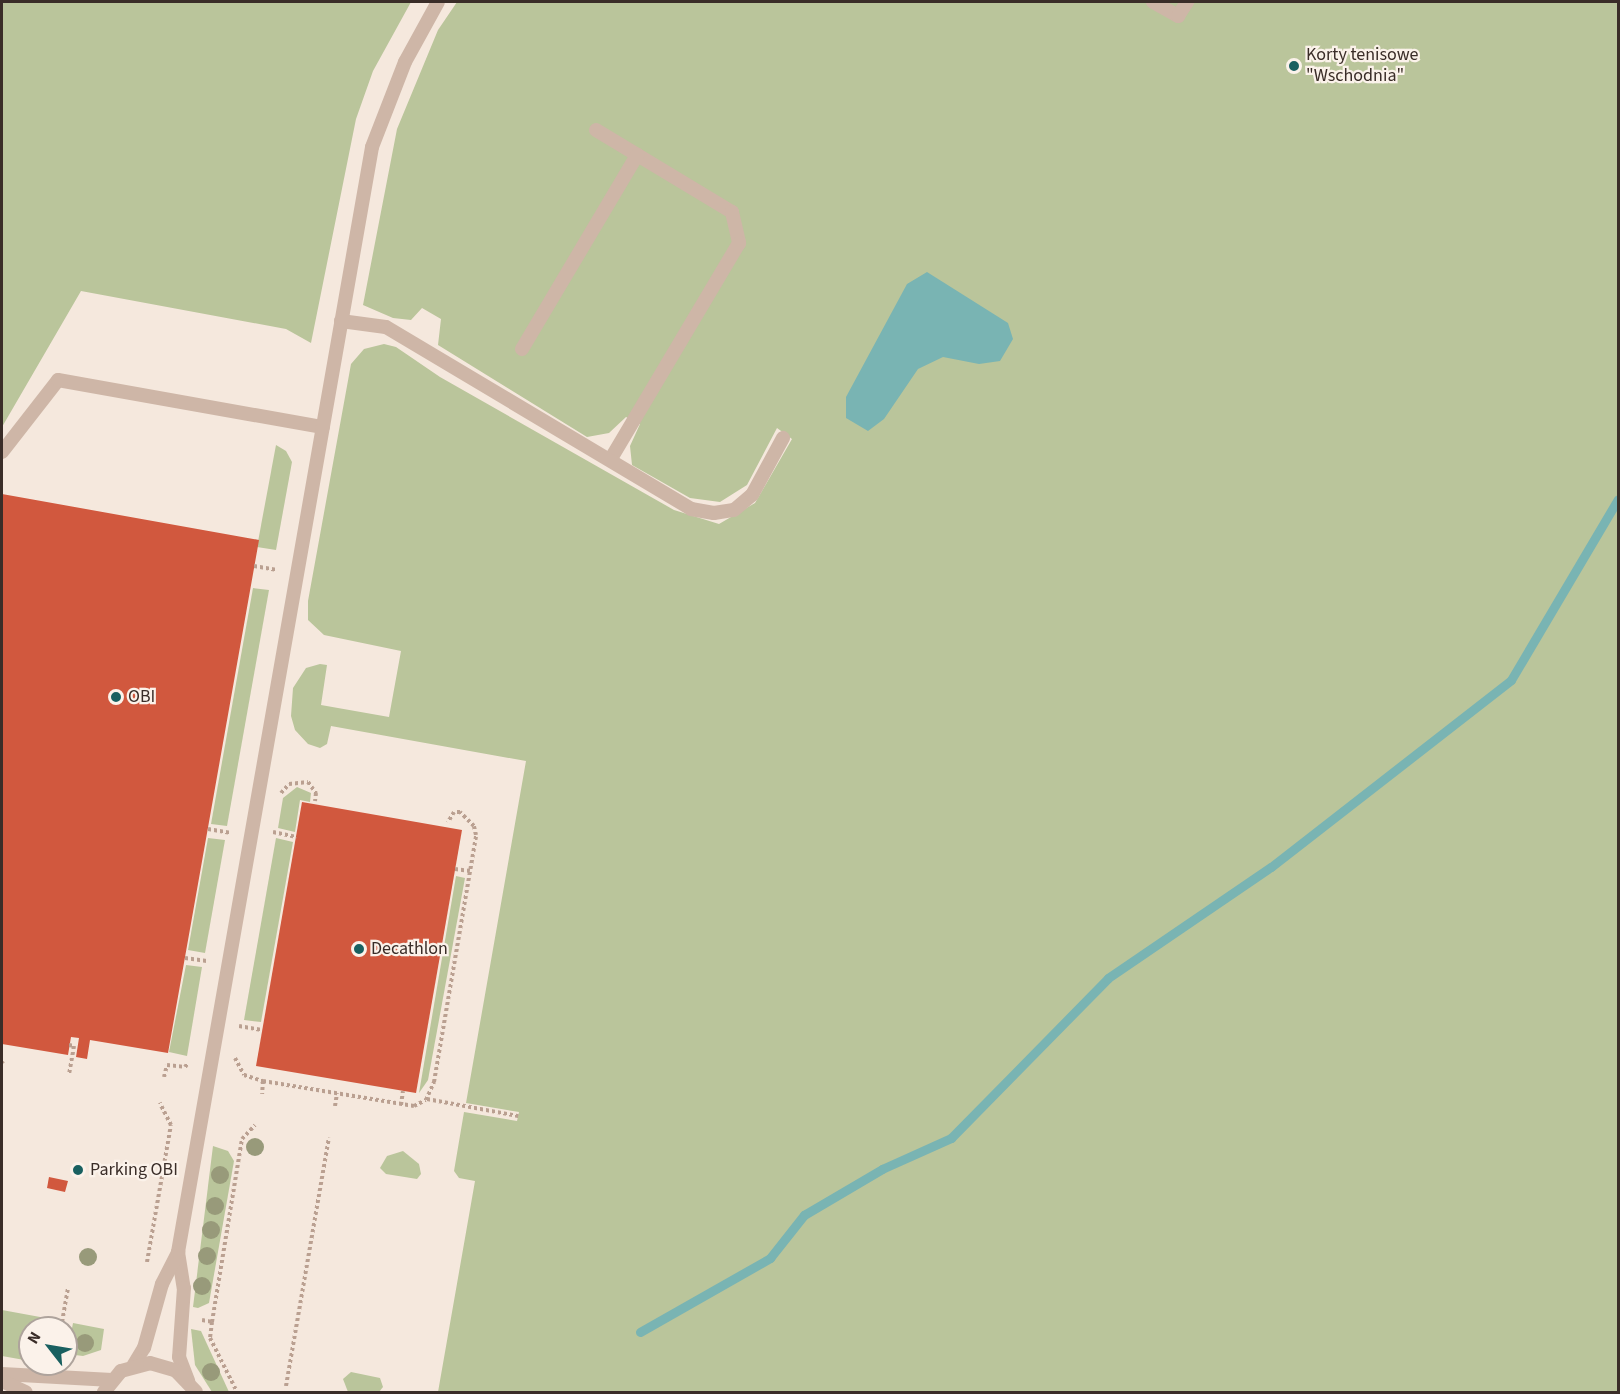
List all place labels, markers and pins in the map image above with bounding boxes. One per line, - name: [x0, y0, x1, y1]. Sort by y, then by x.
- place label: Korty tenisowe "Wschodnia": [1306, 45, 1418, 88]
- marker: Korty tenisowe "Wschodnia": [1287, 59, 1301, 73]
- place label: OBI: [128, 686, 155, 708]
- marker: OBI: [109, 690, 123, 704]
- place label: Decathlon: [371, 938, 448, 960]
- marker: Decathlon: [352, 942, 366, 956]
- place label: Parking OBI: [90, 1159, 178, 1181]
- marker: Parking OBI: [71, 1163, 85, 1177]

